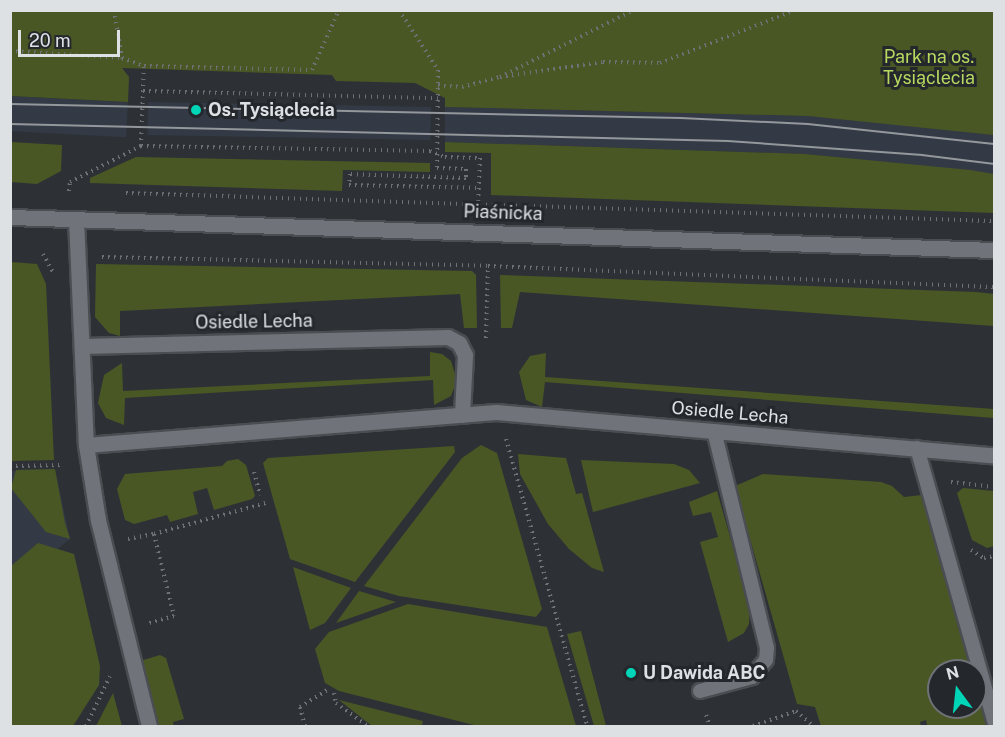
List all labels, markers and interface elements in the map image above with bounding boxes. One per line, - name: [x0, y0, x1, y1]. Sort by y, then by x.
- scale bar: [21, 18, 123, 56]
- text: 20 m: [29, 30, 71, 51]
- park label: Park na os. Tysiąclecia: [883, 47, 975, 90]
- place label: Os. Tysiąclecia: [208, 99, 335, 121]
- marker: Os. Tysiąclecia: [189, 103, 203, 117]
- street label: Piaśnicka: [463, 201, 543, 225]
- street label: Osiedle Lecha: [195, 310, 313, 334]
- street label: Osiedle Lecha: [671, 397, 789, 429]
- north arrow: [927, 659, 987, 719]
- place label: U Dawida ABC: [643, 662, 765, 684]
- text: N: [944, 662, 961, 684]
- marker: U Dawida ABC: [624, 666, 638, 680]

